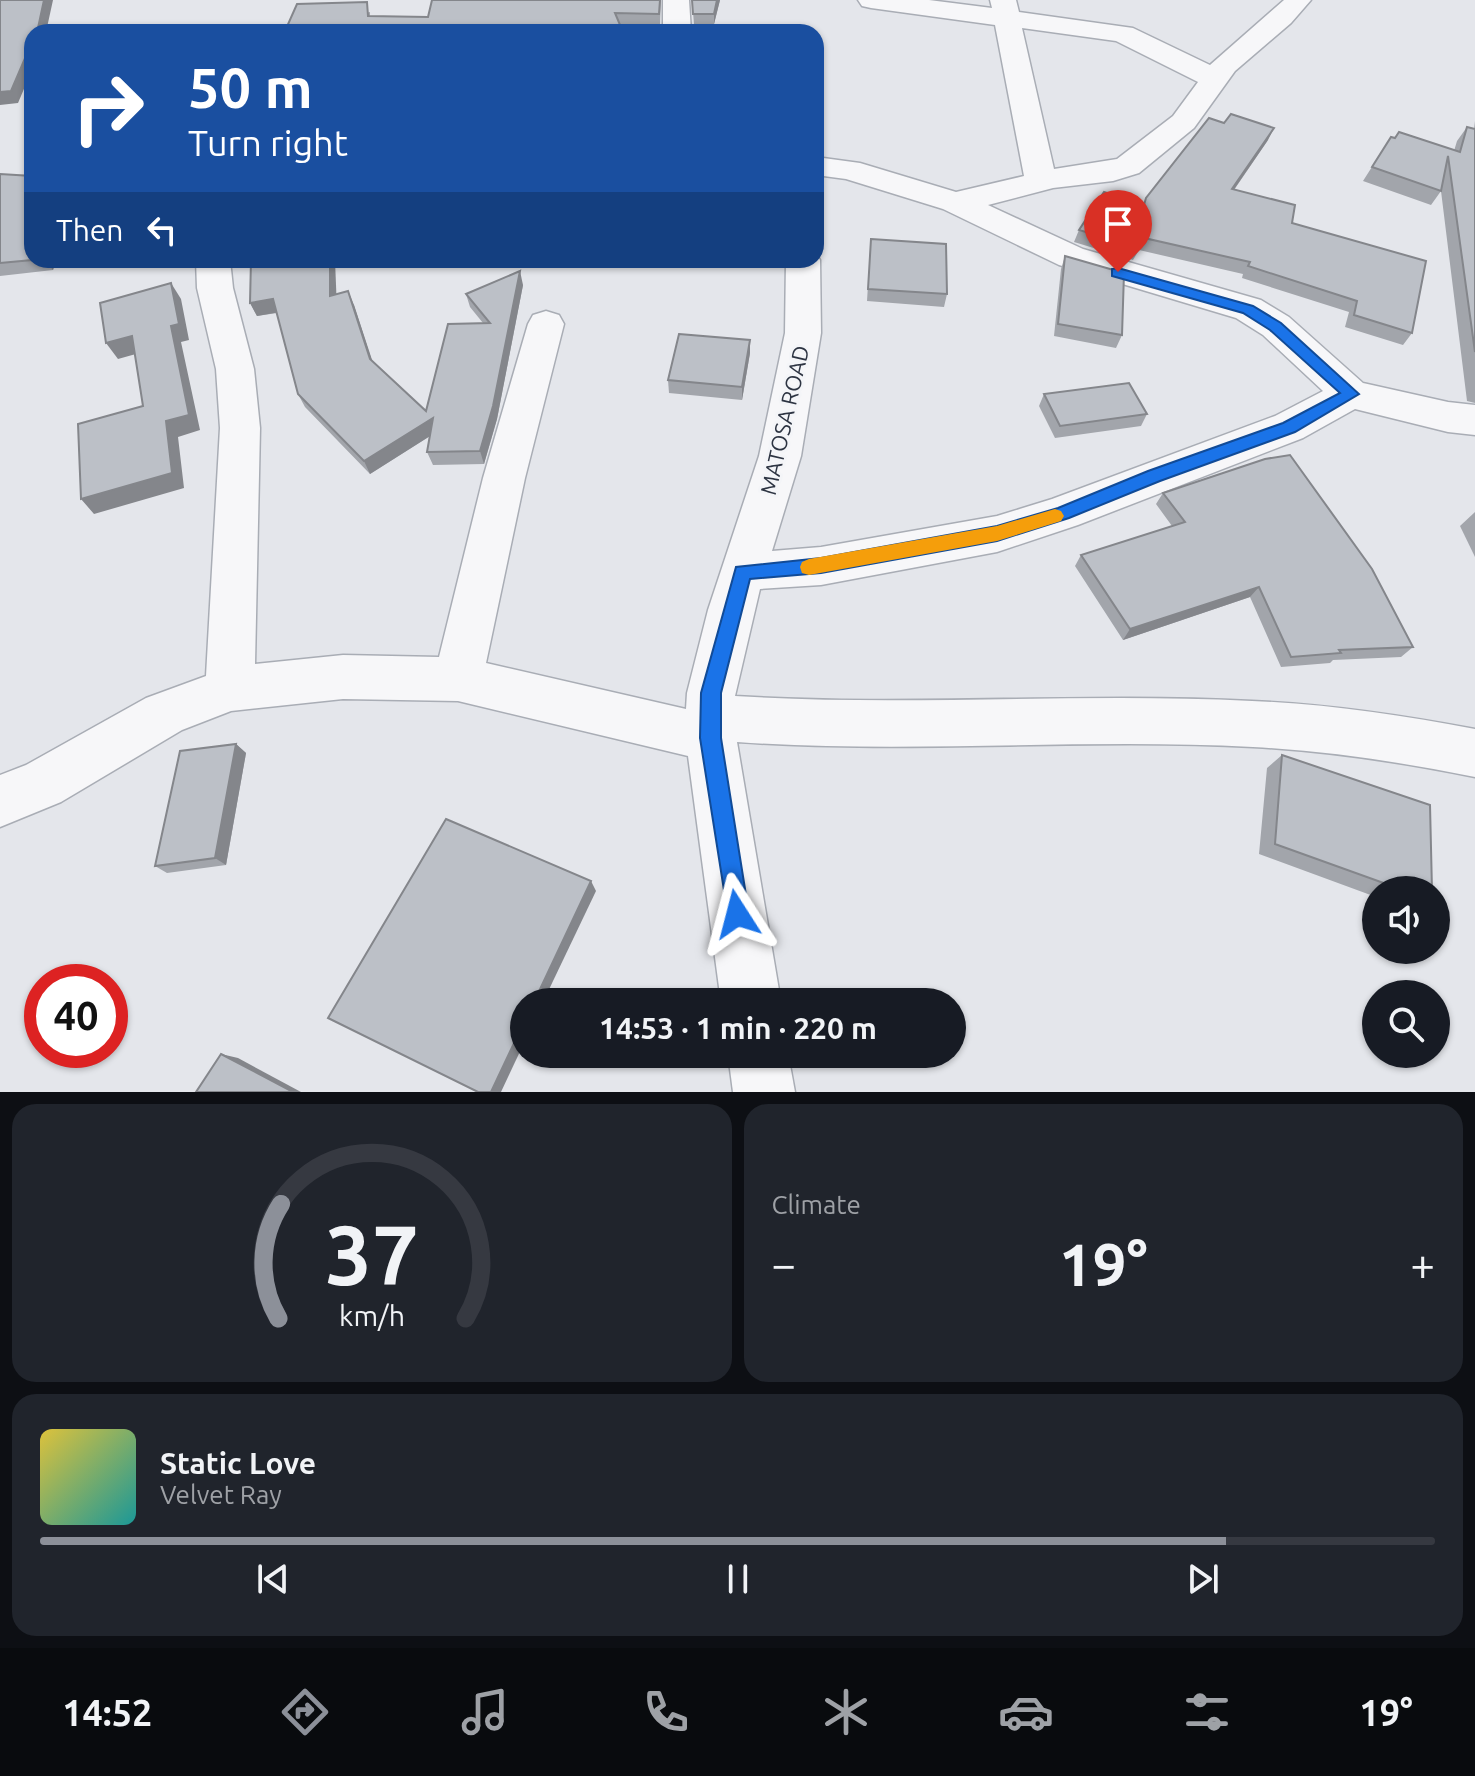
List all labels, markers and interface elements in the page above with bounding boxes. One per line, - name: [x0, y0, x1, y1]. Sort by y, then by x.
- icon: right: [56, 56, 160, 160]
- text: 50 m: [188, 56, 313, 119]
- text: Turn right: [188, 122, 348, 163]
- pin: [1084, 190, 1152, 272]
- icon: arrive: [1096, 202, 1140, 246]
- icon: left: [140, 208, 184, 252]
- text: Then: [56, 213, 124, 247]
- street label: MATOSA ROAD: [755, 343, 813, 497]
- position arrow: [695, 872, 779, 956]
- map controls: [1362, 876, 1450, 1068]
- button: sound: [1362, 876, 1450, 964]
- speed limit sign: 40: [24, 964, 128, 1068]
- button: search: [1362, 980, 1450, 1068]
- text: 14:53 · 1 min · 220 m: [599, 1011, 877, 1045]
- text: Climate: [772, 1190, 861, 1219]
- text: 37: [325, 1207, 419, 1301]
- text: 19°: [1059, 1230, 1148, 1297]
- text: −: [772, 1239, 796, 1288]
- text: +: [1410, 1239, 1435, 1288]
- text: km/h: [339, 1299, 405, 1331]
- text: Static Love: [160, 1446, 316, 1480]
- text: Velvet Ray: [160, 1480, 282, 1509]
- icon: previous: [251, 1557, 295, 1601]
- icon: pause: [716, 1557, 760, 1601]
- icon: next: [1181, 1557, 1225, 1601]
- icon: directions: [277, 1684, 333, 1740]
- icon: music: [457, 1684, 513, 1740]
- icon: phone: [638, 1684, 694, 1740]
- icon: climate: [818, 1684, 874, 1740]
- icon: car: [998, 1684, 1054, 1740]
- icon: filters: [1179, 1684, 1235, 1740]
- text: 14:52: [62, 1692, 152, 1733]
- text: 19°: [1359, 1692, 1413, 1733]

